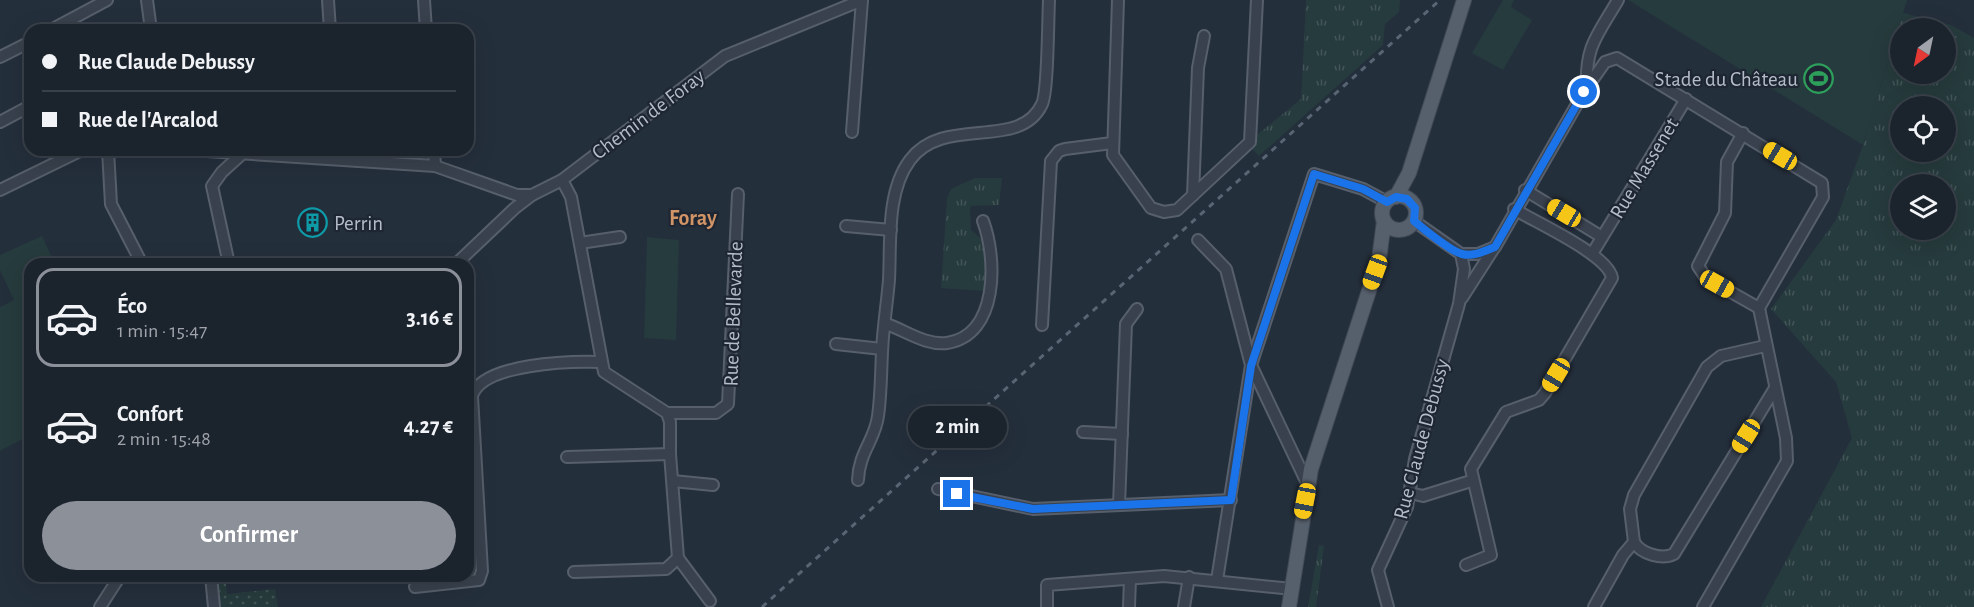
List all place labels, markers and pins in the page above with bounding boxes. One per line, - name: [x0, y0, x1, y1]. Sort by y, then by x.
- sports icon: Stade du Château: [1803, 63, 1835, 95]
- place label: Stade du Château: [1655, 69, 1798, 90]
- building icon: Perrin: [297, 207, 329, 239]
- place label: Perrin: [334, 213, 383, 234]

